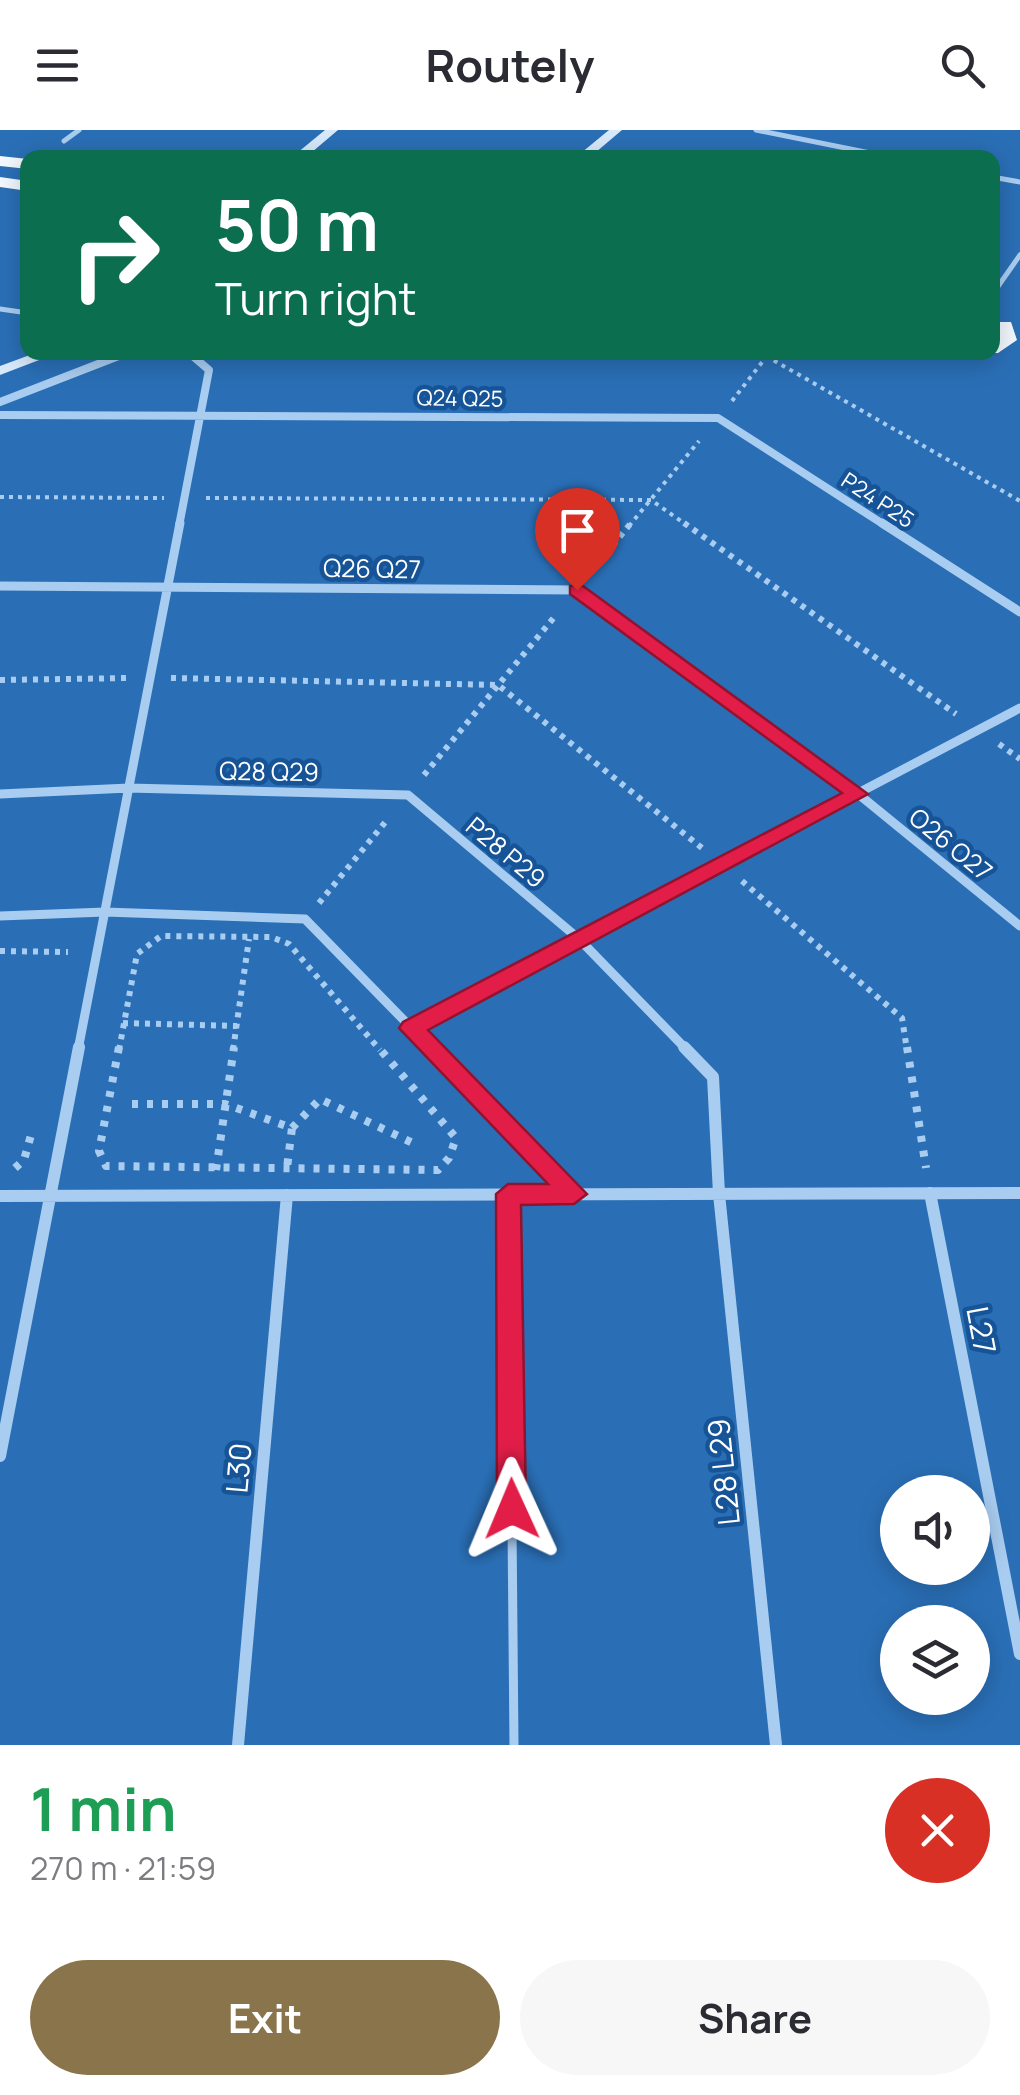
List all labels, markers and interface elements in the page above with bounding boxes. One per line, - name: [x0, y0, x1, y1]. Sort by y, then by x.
- text: Routely: [426, 34, 594, 96]
- icon: menu: [30, 38, 85, 93]
- icon: search: [935, 38, 990, 93]
- text: 50 m: [215, 176, 379, 272]
- icon: right: [50, 190, 180, 320]
- text: Turn right: [215, 267, 416, 329]
- street label: Q24 Q25: [416, 382, 504, 414]
- street label: P24 P25: [836, 465, 920, 535]
- pin: [535, 488, 620, 591]
- icon: arrive: [550, 503, 605, 558]
- street label: Q26 Q27: [323, 550, 421, 586]
- street label: Q28 Q29: [219, 753, 319, 789]
- street label: O26 O27: [902, 800, 1000, 888]
- street label: P28 P29: [459, 808, 553, 896]
- street label: L27: [957, 1303, 1007, 1357]
- street label: L28 L29: [697, 1417, 749, 1527]
- street label: L30: [215, 1441, 261, 1495]
- position arrow: [460, 1457, 564, 1561]
- map controls: [880, 1475, 990, 1715]
- button: sound: [880, 1475, 990, 1585]
- button: layers: [880, 1605, 990, 1715]
- text: 1 min: [30, 1767, 177, 1849]
- button: close: [885, 1778, 990, 1883]
- text: 270 m · 21:59: [30, 1846, 216, 1890]
- button: Exit: [30, 1960, 500, 2075]
- button: Share: [520, 1960, 990, 2075]

